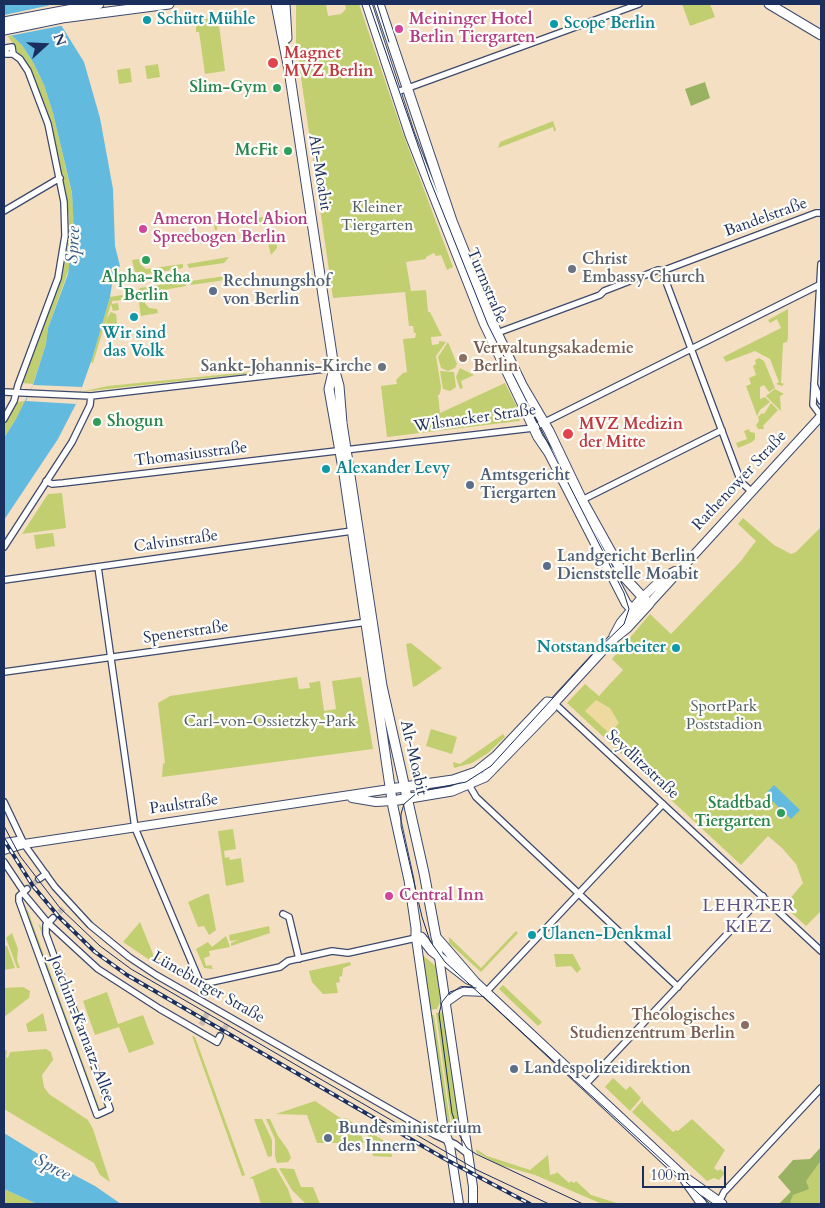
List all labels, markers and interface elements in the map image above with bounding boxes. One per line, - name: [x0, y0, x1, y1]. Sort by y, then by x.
- place label: Schütt Mühle: [157, 10, 256, 30]
- place label: Meininger Hotel Berlin Tiergarten: [409, 10, 535, 48]
- marker: Schütt Mühle: [141, 14, 153, 26]
- place label: Scope Berlin: [564, 14, 655, 34]
- marker: Scope Berlin: [548, 18, 560, 30]
- north arrow: [20, 20, 70, 70]
- marker: Meininger Hotel Berlin Tiergarten: [393, 23, 405, 35]
- text: N: [49, 31, 71, 49]
- place label: Magnet MVZ Berlin: [284, 44, 374, 82]
- marker: Magnet MVZ Berlin: [266, 56, 280, 70]
- place label: Slim-Gym: [190, 78, 267, 98]
- marker: Slim-Gym: [271, 82, 283, 94]
- street label: Alt-Moabit: [304, 134, 334, 212]
- place label: McFit: [235, 141, 278, 161]
- marker: McFit: [282, 145, 294, 157]
- street label: Bandelstraße: [722, 194, 810, 242]
- park label: Kleiner Tiergarten: [341, 198, 413, 236]
- place label: Ameron Hotel Abion Spreebogen Berlin: [153, 210, 308, 248]
- marker: Ameron Hotel Abion Spreebogen Berlin: [137, 223, 149, 235]
- water label: Spree: [62, 226, 86, 264]
- street label: Turmstraße: [462, 246, 510, 326]
- place label: Christ Embassy Church: [582, 250, 705, 288]
- marker: Alpha-Reha Berlin: [140, 254, 152, 266]
- marker: Christ Embassy Church: [566, 263, 578, 275]
- place label: Alpha-Reha Berlin: [102, 268, 190, 306]
- place label: Rechnungshof von Berlin: [223, 272, 331, 310]
- marker: Rechnungshof von Berlin: [207, 285, 219, 297]
- marker: Wir sind das Volk: [128, 311, 140, 323]
- place label: Wir sind das Volk: [102, 324, 166, 362]
- place label: Verwaltungsakademie Berlin: [473, 339, 634, 377]
- marker: Verwaltungsakademie Berlin: [457, 352, 469, 364]
- place label: Sankt-Johannis-Kirche: [201, 357, 372, 377]
- marker: Sankt-Johannis-Kirche: [376, 361, 388, 373]
- street label: Wilsnacker Straße: [413, 401, 537, 437]
- place label: Shogun: [107, 412, 164, 432]
- place label: MVZ Medizin der Mitte: [579, 415, 683, 453]
- marker: Shogun: [91, 416, 103, 428]
- marker: MVZ Medizin der Mitte: [561, 427, 575, 441]
- street label: Rathenower Straße: [689, 427, 791, 535]
- street label: Thomasiusstraße: [133, 439, 249, 471]
- place label: Alexander Levy: [336, 459, 450, 479]
- marker: Alexander Levy: [320, 463, 332, 475]
- place label: Amtsgericht Tiergarten: [480, 466, 570, 504]
- marker: Amtsgericht Tiergarten: [464, 479, 476, 491]
- street label: Calvinstraße: [133, 527, 219, 557]
- place label: Landgericht Berlin Dienststelle Moabit: [557, 547, 699, 585]
- marker: Landgericht Berlin Dienststelle Moabit: [541, 560, 553, 572]
- street label: Spenerstraße: [142, 618, 230, 648]
- place label: Notstandsarbeiter: [537, 638, 666, 658]
- marker: Notstandsarbeiter: [670, 642, 682, 654]
- park label: SportPark Poststadion: [686, 697, 762, 735]
- park label: Carl-von-Ossietzky-Park: [184, 712, 356, 732]
- street label: Alt-Moabit: [395, 719, 431, 797]
- street label: Seydlitzstraße: [601, 726, 683, 804]
- street label: Paulstraße: [148, 791, 220, 819]
- place label: Stadtbad Tiergarten: [694, 794, 771, 832]
- marker: Stadtbad Tiergarten: [775, 807, 787, 819]
- place label: Central Inn: [399, 886, 484, 906]
- marker: Central Inn: [383, 890, 395, 902]
- district label: LEHRTER KIEZ: [701, 896, 797, 939]
- place label: Ulanen-Denkmal: [542, 925, 671, 945]
- marker: Ulanen-Denkmal: [526, 929, 538, 941]
- street label: Lüneburger Straße: [148, 948, 268, 1028]
- street label: Joachim-Karnatz-Allee: [44, 953, 118, 1105]
- place label: Theologisches Studienzentrum Berlin: [570, 1006, 735, 1044]
- marker: Theologisches Studienzentrum Berlin: [739, 1019, 751, 1031]
- place label: Landespolizeidirektion: [524, 1059, 691, 1079]
- marker: Landespolizeidirektion: [508, 1063, 520, 1075]
- place label: Bundesministerium des Innern: [338, 1119, 482, 1157]
- marker: Bundesministerium des Innern: [322, 1132, 334, 1144]
- water label: Spree: [30, 1150, 74, 1186]
- scale bar: [645, 1156, 729, 1188]
- text: 100 m: [650, 1165, 690, 1185]

